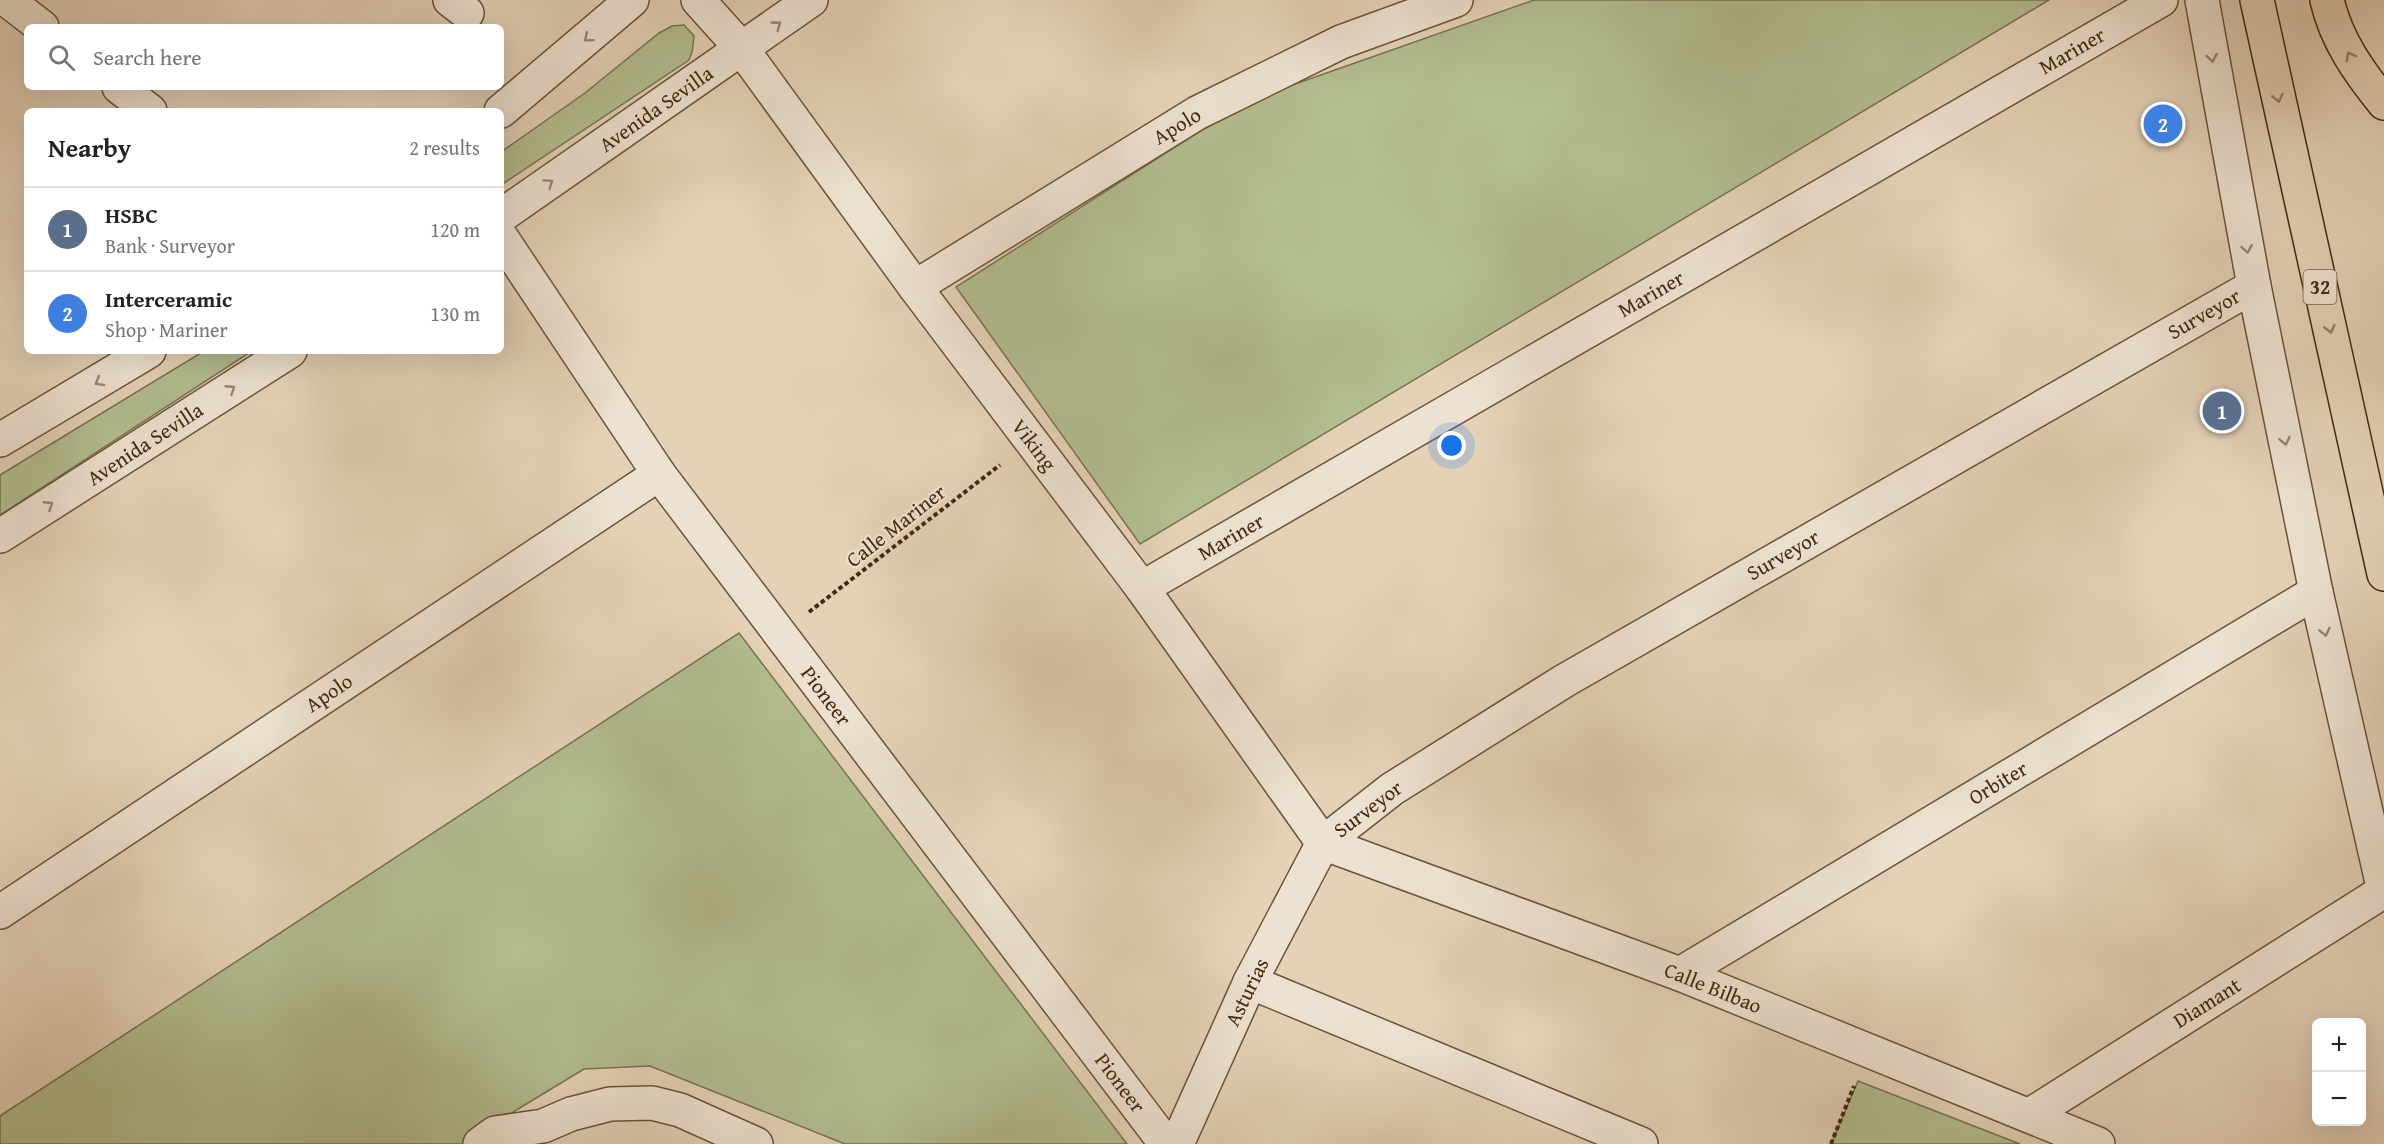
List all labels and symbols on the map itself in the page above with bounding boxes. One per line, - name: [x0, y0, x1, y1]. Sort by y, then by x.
- street label: Mariner: [2033, 19, 2111, 82]
- one-way arrow: [770, 21, 781, 32]
- one-way arrow: [584, 31, 595, 42]
- one-way arrow: [2205, 52, 2218, 62]
- one-way arrow: [2346, 52, 2357, 62]
- street label: Avenida Sevilla: [592, 58, 719, 159]
- one-way arrow: [2271, 93, 2284, 103]
- street label: Apolo: [1147, 99, 1207, 152]
- pin: 2: [2144, 102, 2182, 146]
- one-way arrow: [543, 179, 554, 190]
- one-way arrow: [2240, 244, 2253, 254]
- street label: Mariner: [1612, 262, 1690, 325]
- road number: 32: [2304, 270, 2336, 304]
- street label: Surveyor: [2162, 280, 2246, 347]
- one-way arrow: [2323, 324, 2336, 334]
- one-way arrow: [95, 374, 105, 386]
- one-way arrow: [225, 384, 235, 396]
- pin: 1: [2202, 388, 2242, 434]
- street label: Avenida Sevilla: [80, 394, 209, 493]
- street label: Viking: [1004, 412, 1065, 478]
- your location: [1437, 431, 1466, 460]
- one-way arrow: [2278, 435, 2291, 445]
- street label: Calle Mariner: [839, 476, 953, 575]
- one-way arrow: [42, 501, 53, 512]
- street label: Mariner: [1192, 505, 1270, 568]
- street label: Surveyor: [1741, 521, 1825, 588]
- one-way arrow: [2318, 626, 2331, 636]
- street label: Pioneer: [794, 659, 859, 732]
- street label: Apolo: [299, 665, 359, 720]
- street label: Orbiter: [1962, 753, 2033, 812]
- street label: Surveyor: [1327, 772, 1409, 845]
- street label: Asturias: [1217, 952, 1276, 1031]
- street label: Calle Bilbao: [1660, 954, 1767, 1021]
- street label: Diamant: [2167, 969, 2247, 1036]
- street label: Pioneer: [1088, 1046, 1153, 1119]

